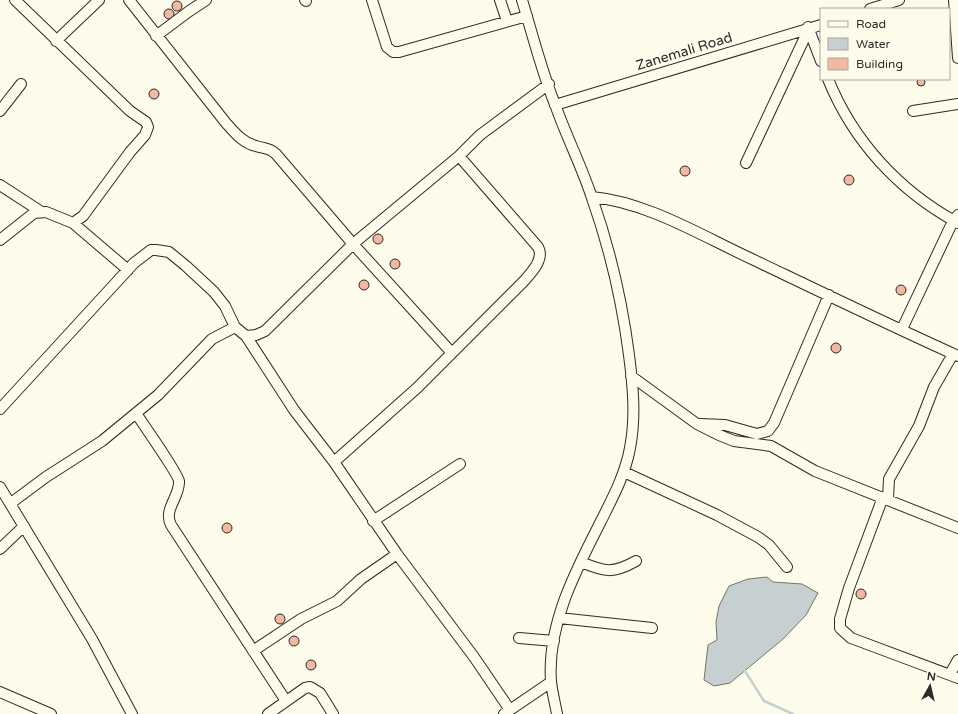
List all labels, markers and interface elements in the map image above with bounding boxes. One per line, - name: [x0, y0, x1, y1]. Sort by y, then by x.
- legend: [820, 8, 950, 80]
- text: Road: [856, 17, 886, 31]
- street label: Zanemali Road: [634, 29, 734, 74]
- text: Water: [856, 37, 891, 51]
- text: Building: [856, 57, 903, 71]
- north arrow: [910, 666, 950, 706]
- text: N: [926, 670, 937, 684]

